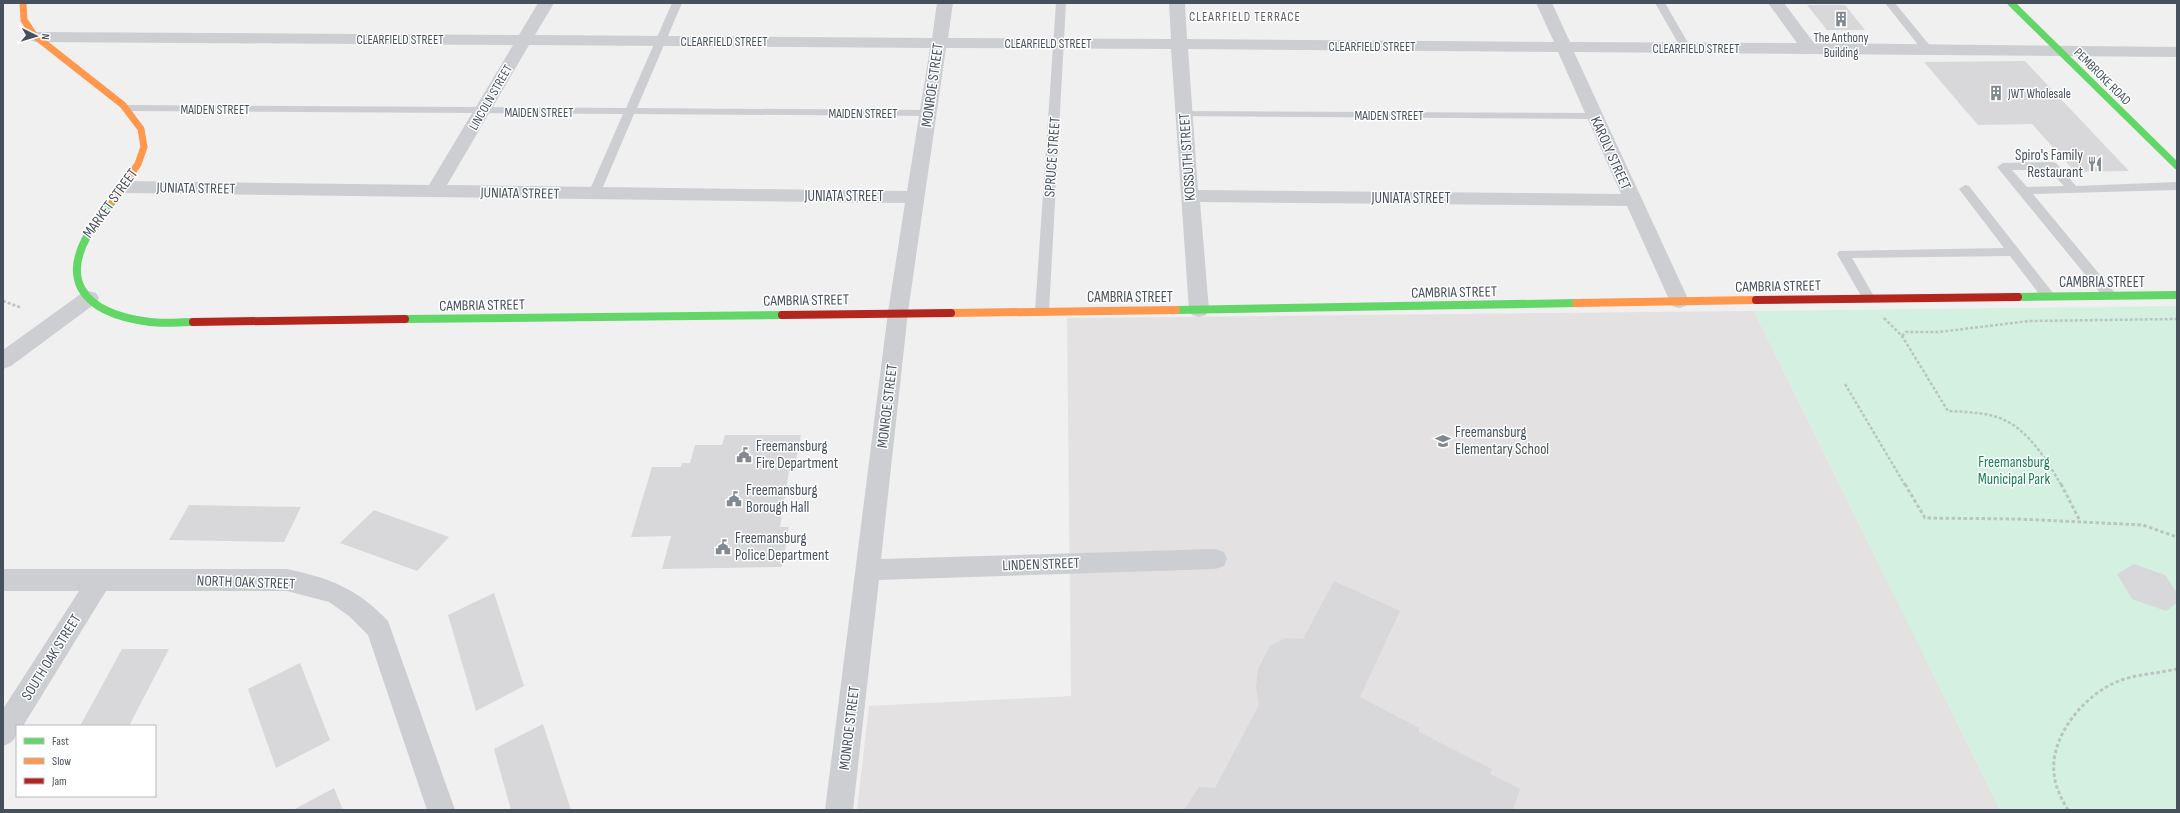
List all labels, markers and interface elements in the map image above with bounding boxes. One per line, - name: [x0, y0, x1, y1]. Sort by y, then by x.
- district label: CLEARFIELD TERRACE: [1189, 9, 1301, 25]
- building icon: The Anthony Building: [1832, 10, 1850, 28]
- north arrow: [16, 16, 56, 56]
- place label: The Anthony Building: [1814, 30, 1868, 61]
- street label: CLEARFIELD STREET: [356, 32, 444, 48]
- text: N: [39, 33, 52, 40]
- street label: CLEARFIELD STREET: [680, 34, 768, 50]
- street label: CLEARFIELD STREET: [1004, 36, 1092, 52]
- street label: CLEARFIELD STREET: [1328, 39, 1416, 55]
- street label: CLEARFIELD STREET: [1652, 41, 1740, 57]
- street label: MONROE STREET: [917, 42, 948, 128]
- street label: PEMBROKE ROAD: [2070, 45, 2134, 109]
- street label: LINCOLN STREET: [466, 62, 516, 133]
- building icon: JWT Wholesale: [1987, 84, 2005, 102]
- place label: JWT Wholesale: [2007, 86, 2071, 102]
- street label: MAIDEN STREET: [180, 102, 250, 118]
- street label: MAIDEN STREET: [504, 105, 574, 121]
- street label: MAIDEN STREET: [828, 106, 898, 122]
- street label: MAIDEN STREET: [1354, 108, 1424, 124]
- street label: KOSSUTH STREET: [1175, 113, 1200, 201]
- street label: KAROLY STREET: [1586, 113, 1635, 193]
- street label: SPRUCE STREET: [1040, 116, 1065, 198]
- place label: Spiro's Family Restaurant: [2015, 146, 2083, 182]
- restaurant icon: Spiro's Family Restaurant: [2086, 155, 2104, 173]
- street label: MARKET STREET: [79, 165, 142, 242]
- street label: JUNIATA STREET: [155, 178, 236, 199]
- street label: JUNIATA STREET: [479, 183, 560, 204]
- street label: JUNIATA STREET: [803, 187, 884, 206]
- street label: JUNIATA STREET: [1370, 189, 1451, 208]
- street label: CAMBRIA STREET: [2059, 273, 2145, 292]
- street label: CAMBRIA STREET: [1735, 276, 1821, 297]
- street label: CAMBRIA STREET: [1411, 282, 1497, 303]
- street label: CAMBRIA STREET: [1087, 288, 1173, 307]
- street label: CAMBRIA STREET: [763, 290, 849, 311]
- street label: CAMBRIA STREET: [439, 295, 525, 316]
- street label: MONROE STREET: [873, 363, 902, 449]
- place label: Freemansburg Elementary School: [1455, 423, 1549, 459]
- school or university icon: Freemansburg Elementary School: [1434, 432, 1452, 450]
- place label: Freemansburg Fire Department: [756, 437, 839, 473]
- public building icon: Freemansburg Fire Department: [735, 446, 753, 464]
- park label: Freemansburg Municipal Park: [1978, 453, 2050, 489]
- place label: Freemansburg Borough Hall: [746, 481, 817, 517]
- public building icon: Freemansburg Borough Hall: [725, 490, 743, 508]
- place label: Freemansburg Police Department: [735, 529, 829, 565]
- public building icon: Freemansburg Police Department: [714, 538, 732, 556]
- street label: LINDEN STREET: [1002, 554, 1080, 575]
- street label: NORTH OAK STREET: [196, 571, 296, 594]
- street label: SOUTH OAK STREET: [17, 611, 85, 704]
- street label: MONROE STREET: [835, 685, 864, 771]
- legend: [16, 725, 156, 797]
- text: Fast: [52, 734, 69, 749]
- text: Slow: [52, 754, 71, 769]
- text: Jam: [51, 774, 67, 789]

